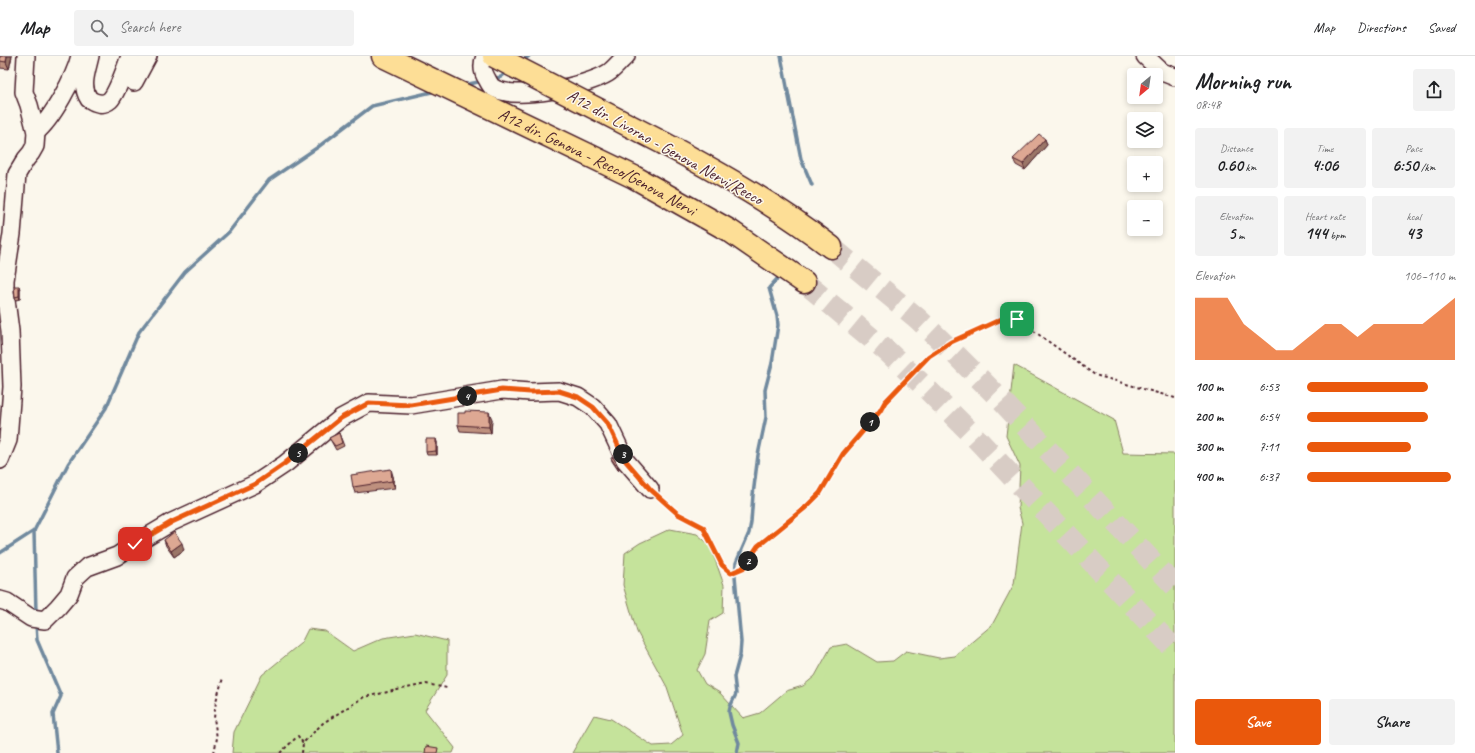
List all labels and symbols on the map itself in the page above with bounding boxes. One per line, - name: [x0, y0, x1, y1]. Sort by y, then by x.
- north arrow: [1127, 68, 1163, 104]
- street label: A12 dir. Livorno - Genova Nervi/Recco: [564, 84, 768, 211]
- street label: A12 dir. Genova - Recco/Genova Nervi: [495, 103, 701, 221]
- pin: [1000, 302, 1034, 336]
- pin: 4: [457, 386, 477, 406]
- pin: 1: [860, 412, 880, 432]
- pin: 5: [288, 443, 308, 463]
- pin: 3: [613, 444, 633, 464]
- pin: [118, 527, 152, 561]
- pin: 2: [738, 551, 758, 571]

